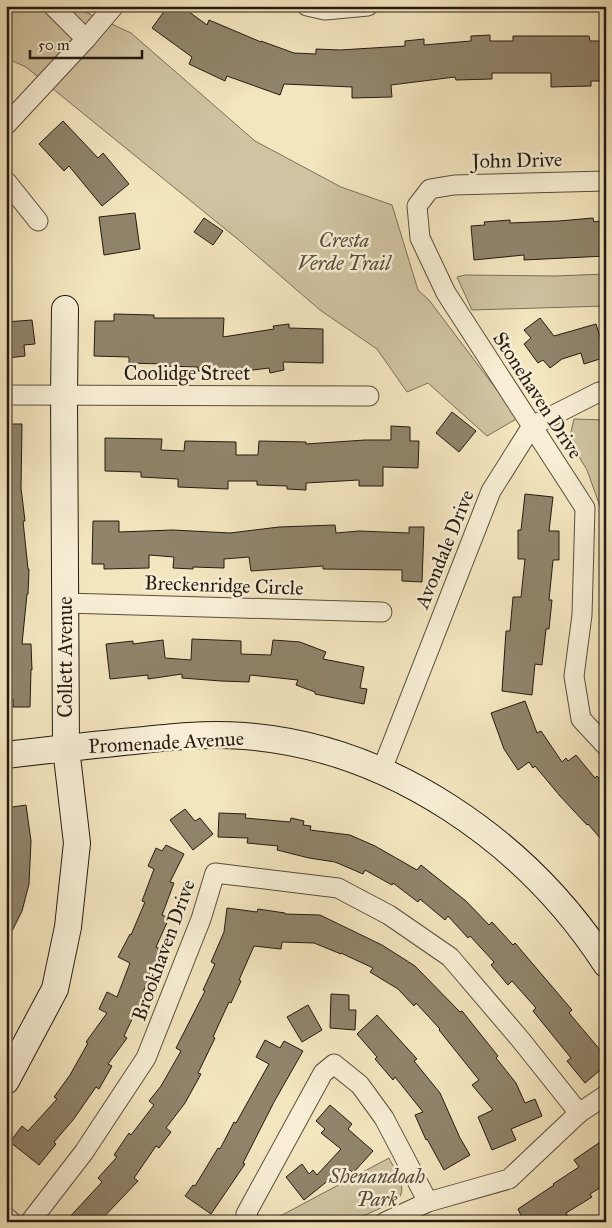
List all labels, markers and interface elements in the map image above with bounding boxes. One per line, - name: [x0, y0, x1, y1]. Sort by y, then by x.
- scale bar: [30, 28, 142, 60]
- text: 50 m: [38, 36, 70, 54]
- street label: John Drive: [470, 147, 562, 174]
- park label: Cresta Verde Trail: [297, 228, 392, 275]
- street label: Stonehaven Drive: [488, 327, 588, 463]
- street label: Coolidge Street: [124, 361, 250, 386]
- street label: Avondale Drive: [409, 486, 479, 613]
- street label: Breckenridge Circle: [144, 570, 304, 601]
- street label: Collett Avenue: [53, 596, 77, 718]
- street label: Promenade Avenue: [87, 726, 245, 758]
- street label: Brookhaven Drive: [126, 876, 200, 1024]
- park label: Shenandoah Park: [328, 1164, 425, 1211]

